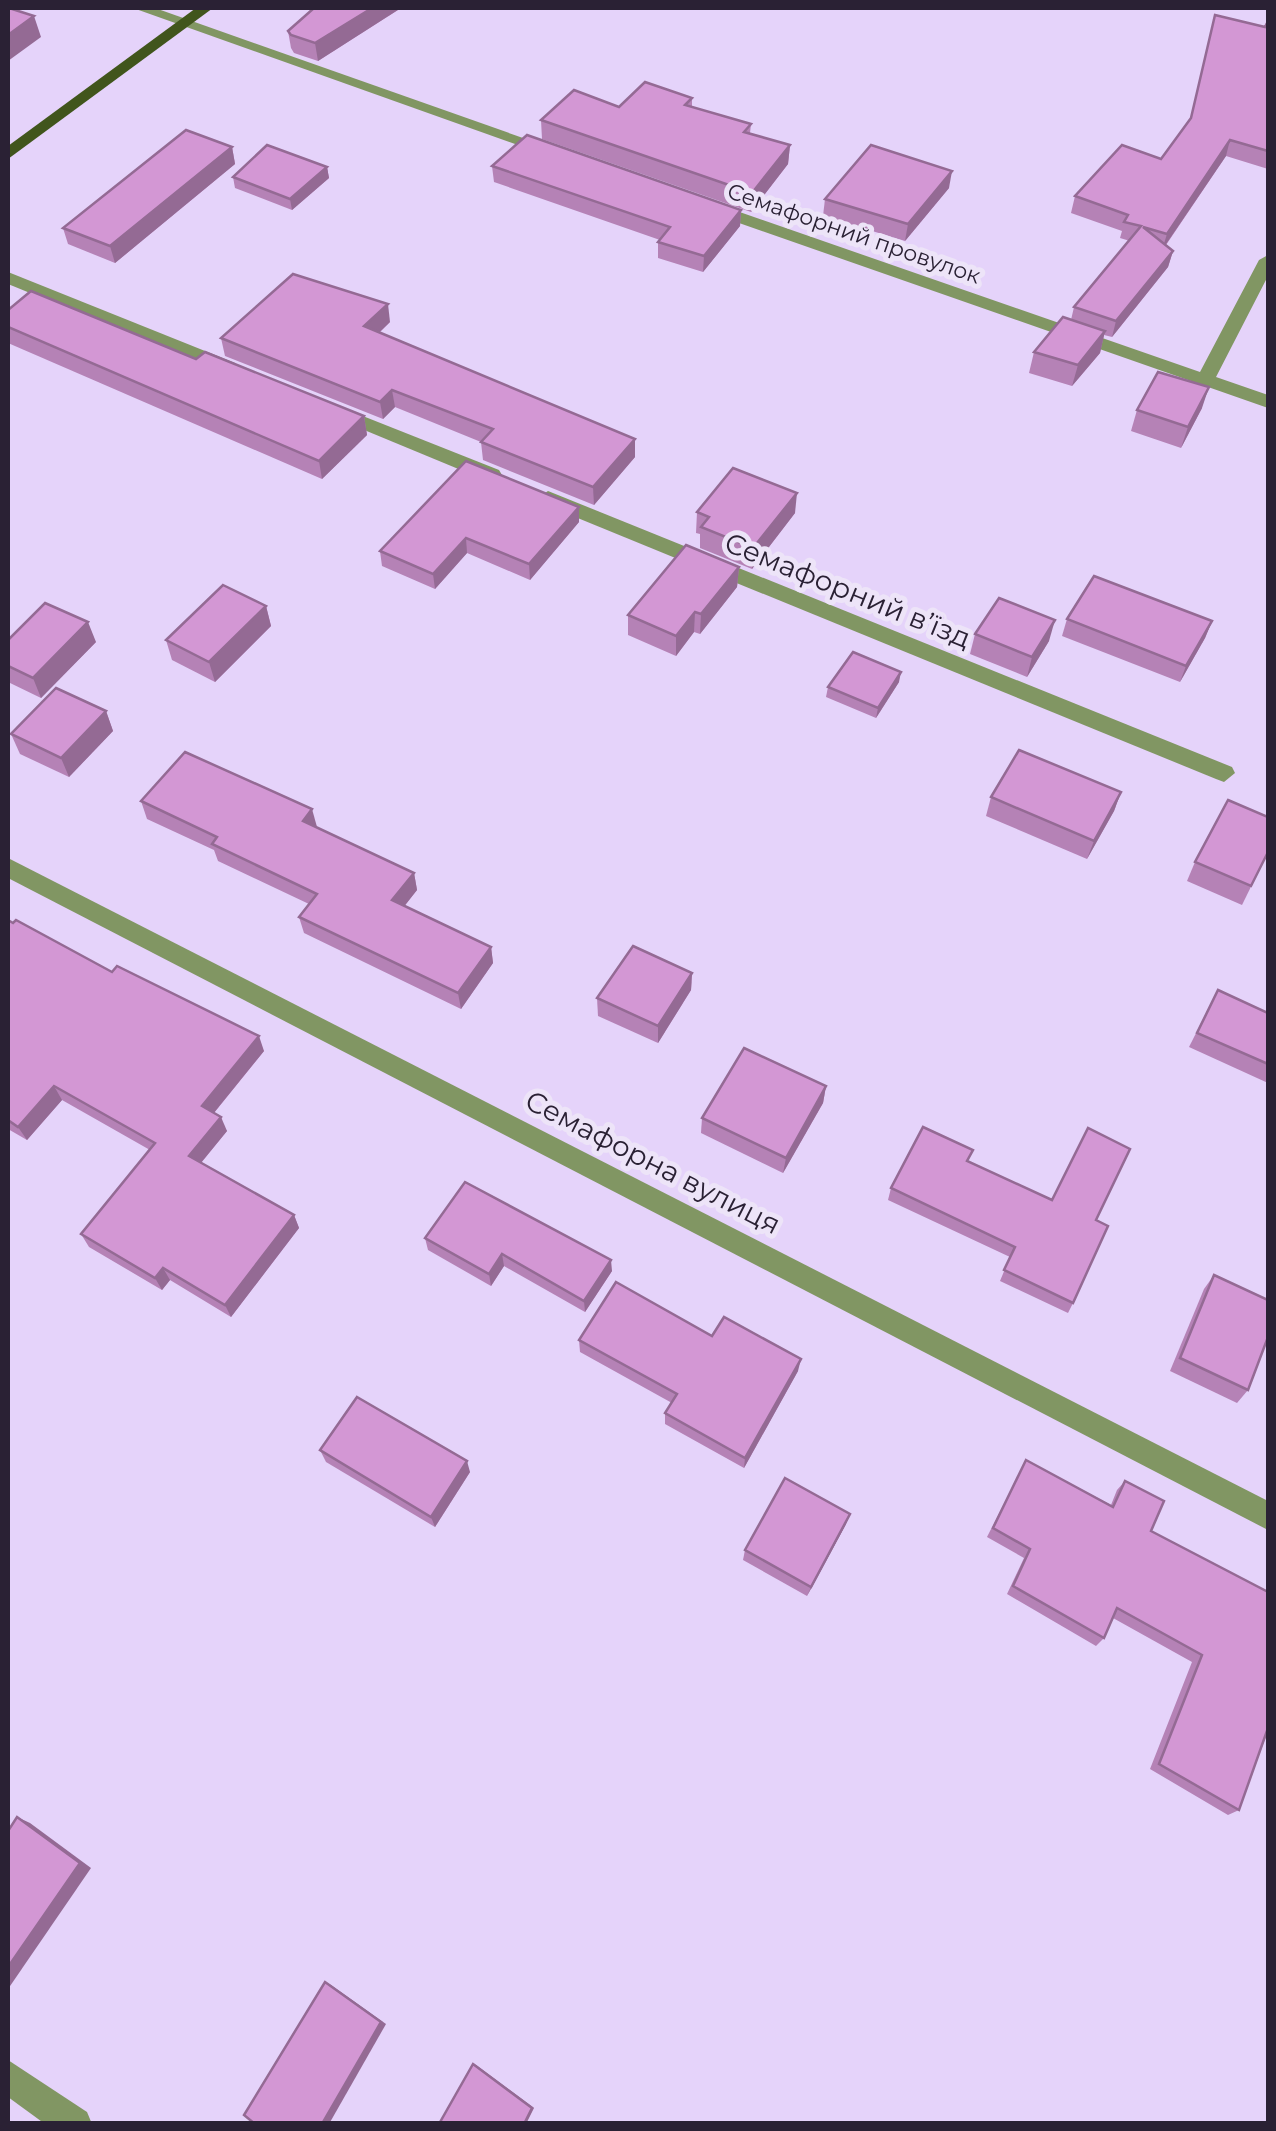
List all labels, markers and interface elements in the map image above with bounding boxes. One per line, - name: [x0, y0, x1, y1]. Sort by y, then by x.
- street label: Семафорний провулок: [724, 177, 984, 290]
- street label: Семафорний в’їзд: [720, 525, 976, 655]
- street label: Семафорна вулиця: [520, 1083, 786, 1241]

